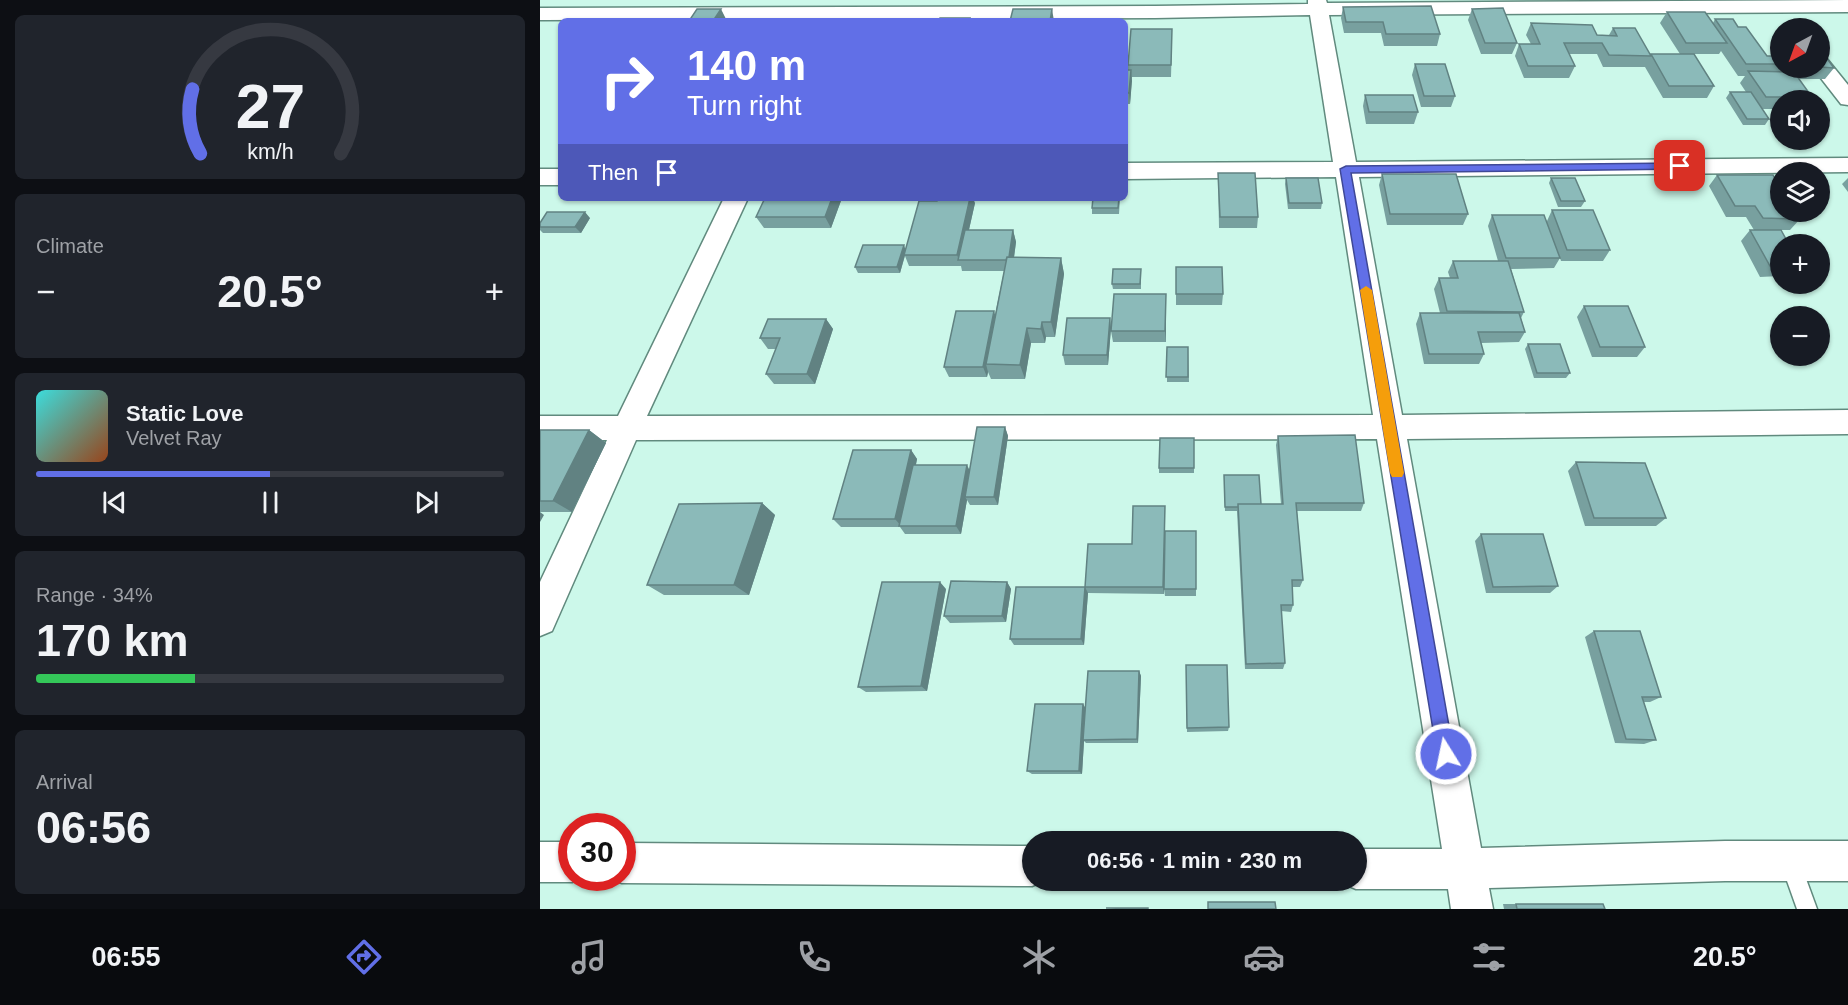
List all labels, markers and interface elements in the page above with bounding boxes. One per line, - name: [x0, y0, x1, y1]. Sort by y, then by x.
- north arrow: [1770, 18, 1830, 78]
- map controls: [1770, 18, 1830, 366]
- icon: right: [588, 42, 666, 120]
- text: 140 m: [687, 42, 806, 89]
- text: 27: [235, 72, 305, 141]
- button: sound: [1770, 90, 1830, 150]
- text: Turn right: [687, 91, 802, 121]
- text: km/h: [247, 140, 293, 164]
- pin: [1654, 140, 1705, 191]
- icon: arrive: [1663, 149, 1696, 182]
- icon: arrive: [650, 156, 683, 189]
- text: Then: [588, 160, 638, 185]
- button: layers: [1770, 162, 1830, 222]
- button: +: [1770, 234, 1830, 294]
- text: Climate: [36, 235, 104, 257]
- text: 20.5°: [217, 266, 323, 317]
- text: −: [36, 273, 55, 310]
- text: +: [485, 273, 504, 310]
- button: −: [1770, 306, 1830, 366]
- text: Static Love: [126, 401, 243, 426]
- text: Velvet Ray: [126, 427, 222, 449]
- icon: previous: [98, 486, 131, 519]
- icon: pause: [254, 486, 287, 519]
- icon: next: [410, 486, 443, 519]
- text: Range · 34%: [36, 584, 153, 606]
- text: 170 km: [36, 615, 189, 666]
- position arrow: [1414, 722, 1478, 786]
- text: Arrival: [36, 771, 93, 793]
- text: 06:56: [36, 802, 151, 853]
- speed limit sign: 30: [558, 813, 636, 891]
- text: 06:56 · 1 min · 230 m: [1087, 848, 1302, 873]
- icon: directions: [343, 936, 385, 978]
- icon: music: [568, 936, 610, 978]
- icon: phone: [793, 936, 835, 978]
- icon: climate: [1018, 936, 1060, 978]
- icon: car: [1243, 936, 1285, 978]
- icon: filters: [1468, 936, 1510, 978]
- text: 06:55: [91, 942, 161, 972]
- text: 20.5°: [1693, 942, 1756, 972]

